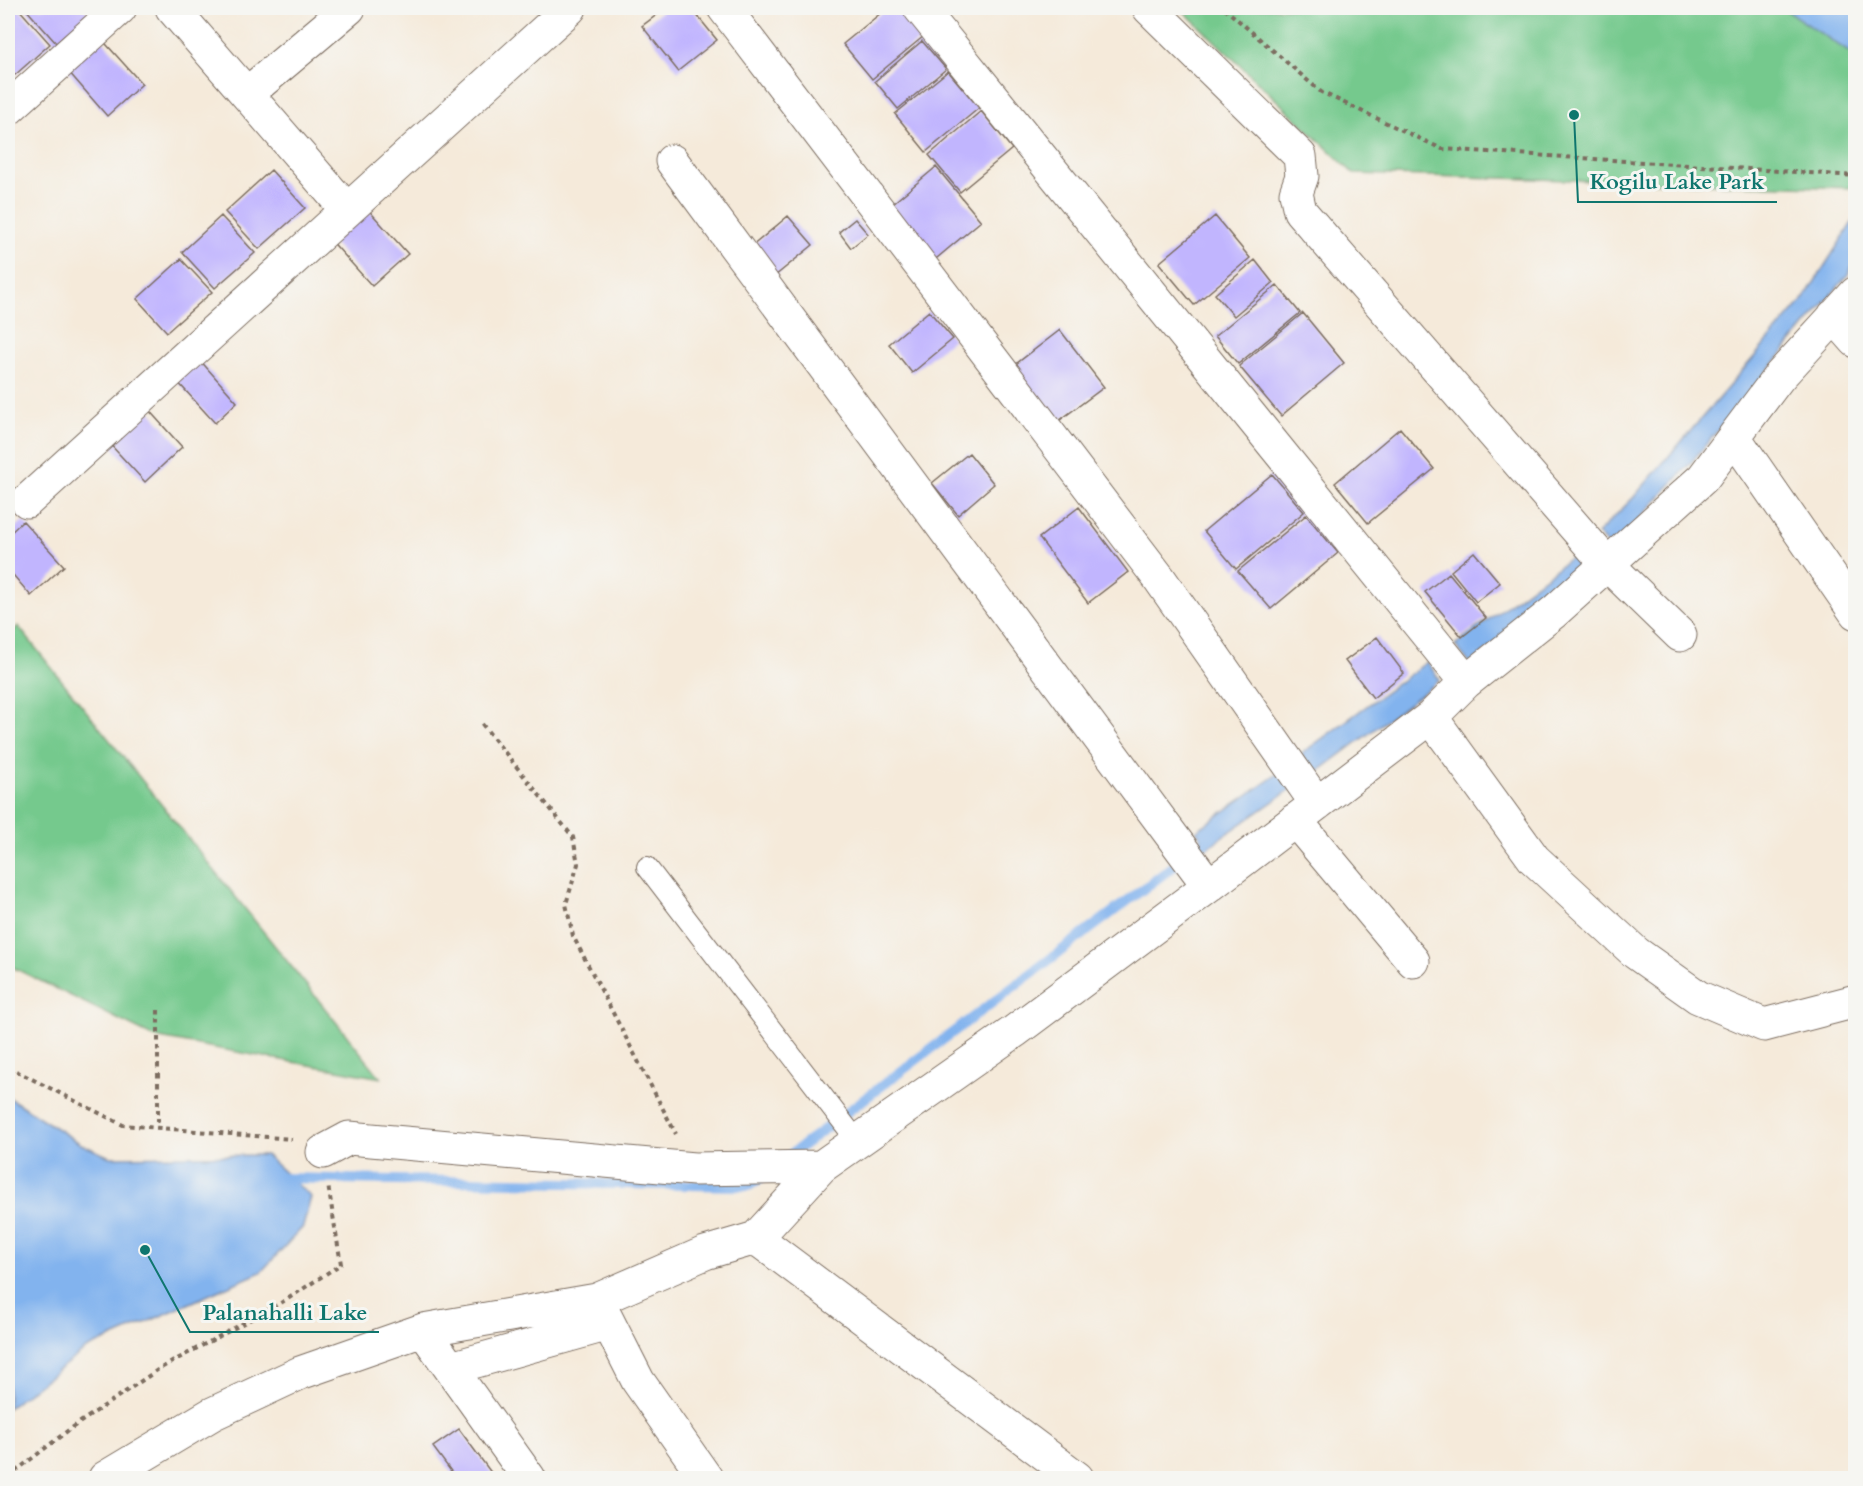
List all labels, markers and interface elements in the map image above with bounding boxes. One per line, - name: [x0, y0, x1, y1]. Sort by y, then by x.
- callout: Kogilu Lake Park: [1578, 162, 1777, 202]
- text: Kogilu Lake Park: [1589, 167, 1765, 197]
- callout: Palanahalli Lake: [190, 1292, 379, 1332]
- text: Palanahalli Lake: [203, 1298, 367, 1328]

